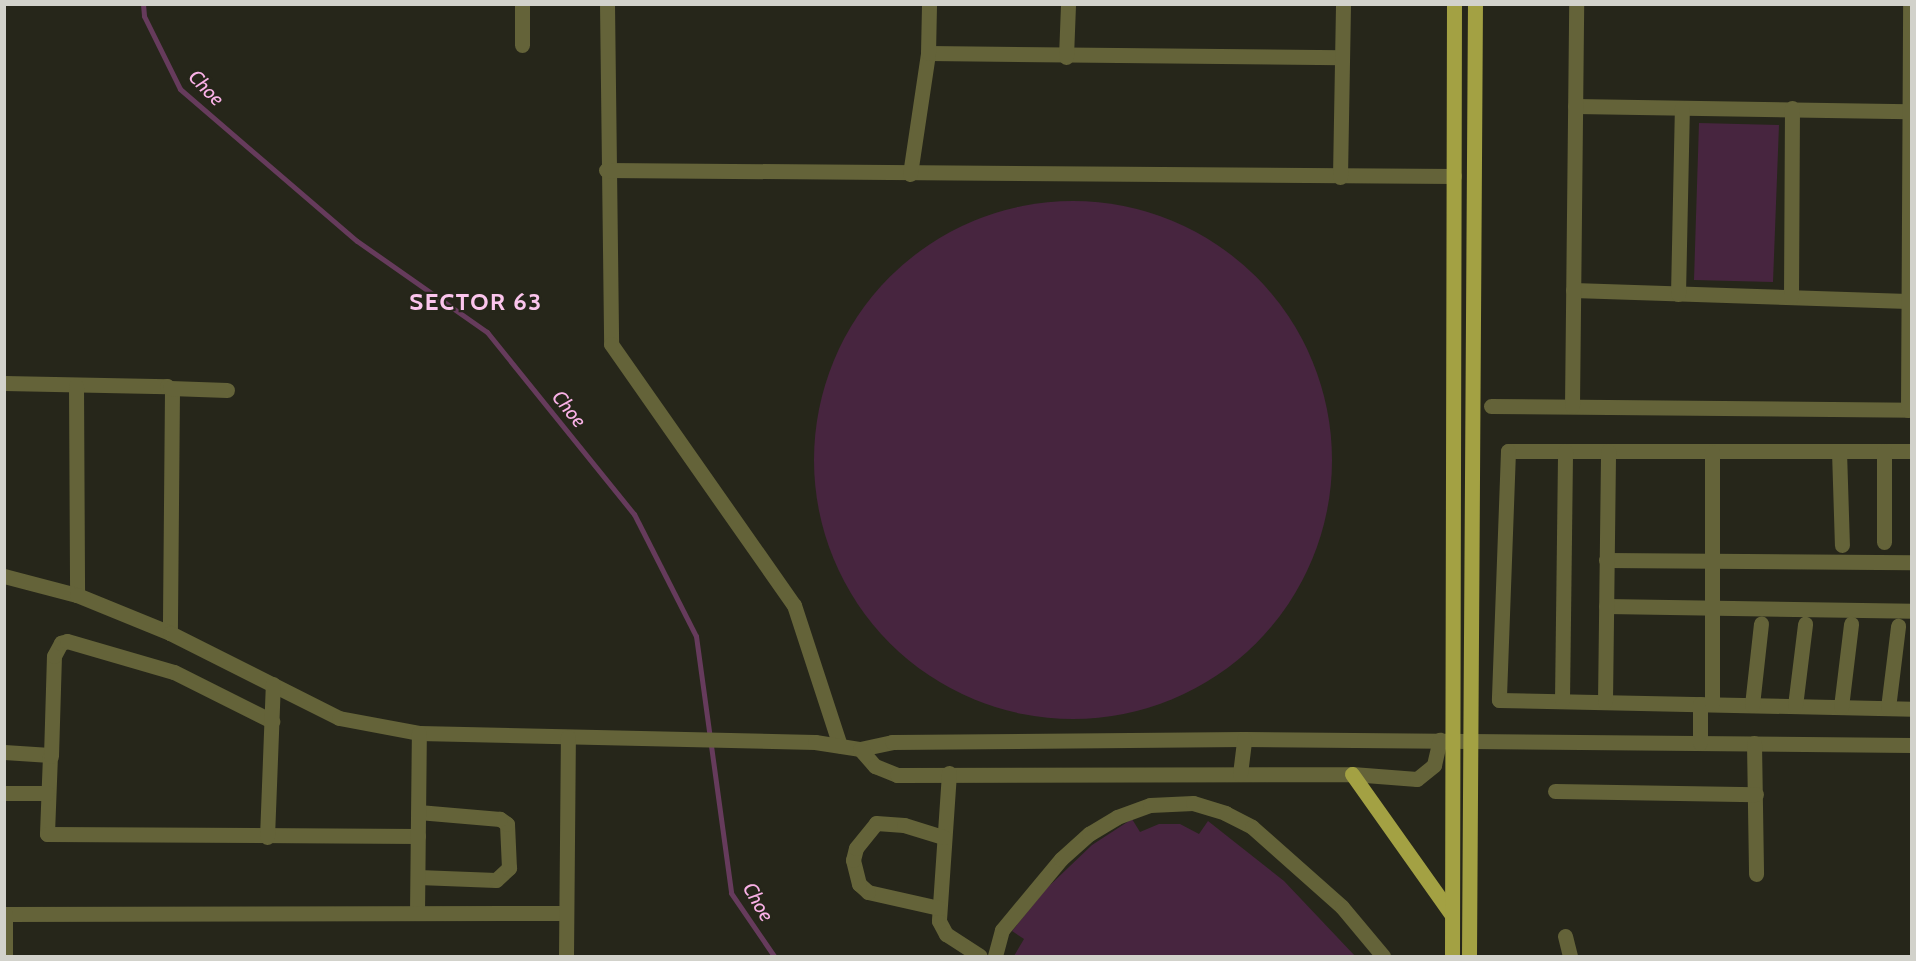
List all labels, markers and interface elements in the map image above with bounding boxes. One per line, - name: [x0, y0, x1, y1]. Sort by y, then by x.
- water label: Choe: [183, 65, 229, 111]
- district label: SECTOR 63: [409, 288, 543, 316]
- water label: Choe: [547, 386, 591, 432]
- water label: Choe: [737, 878, 779, 926]

